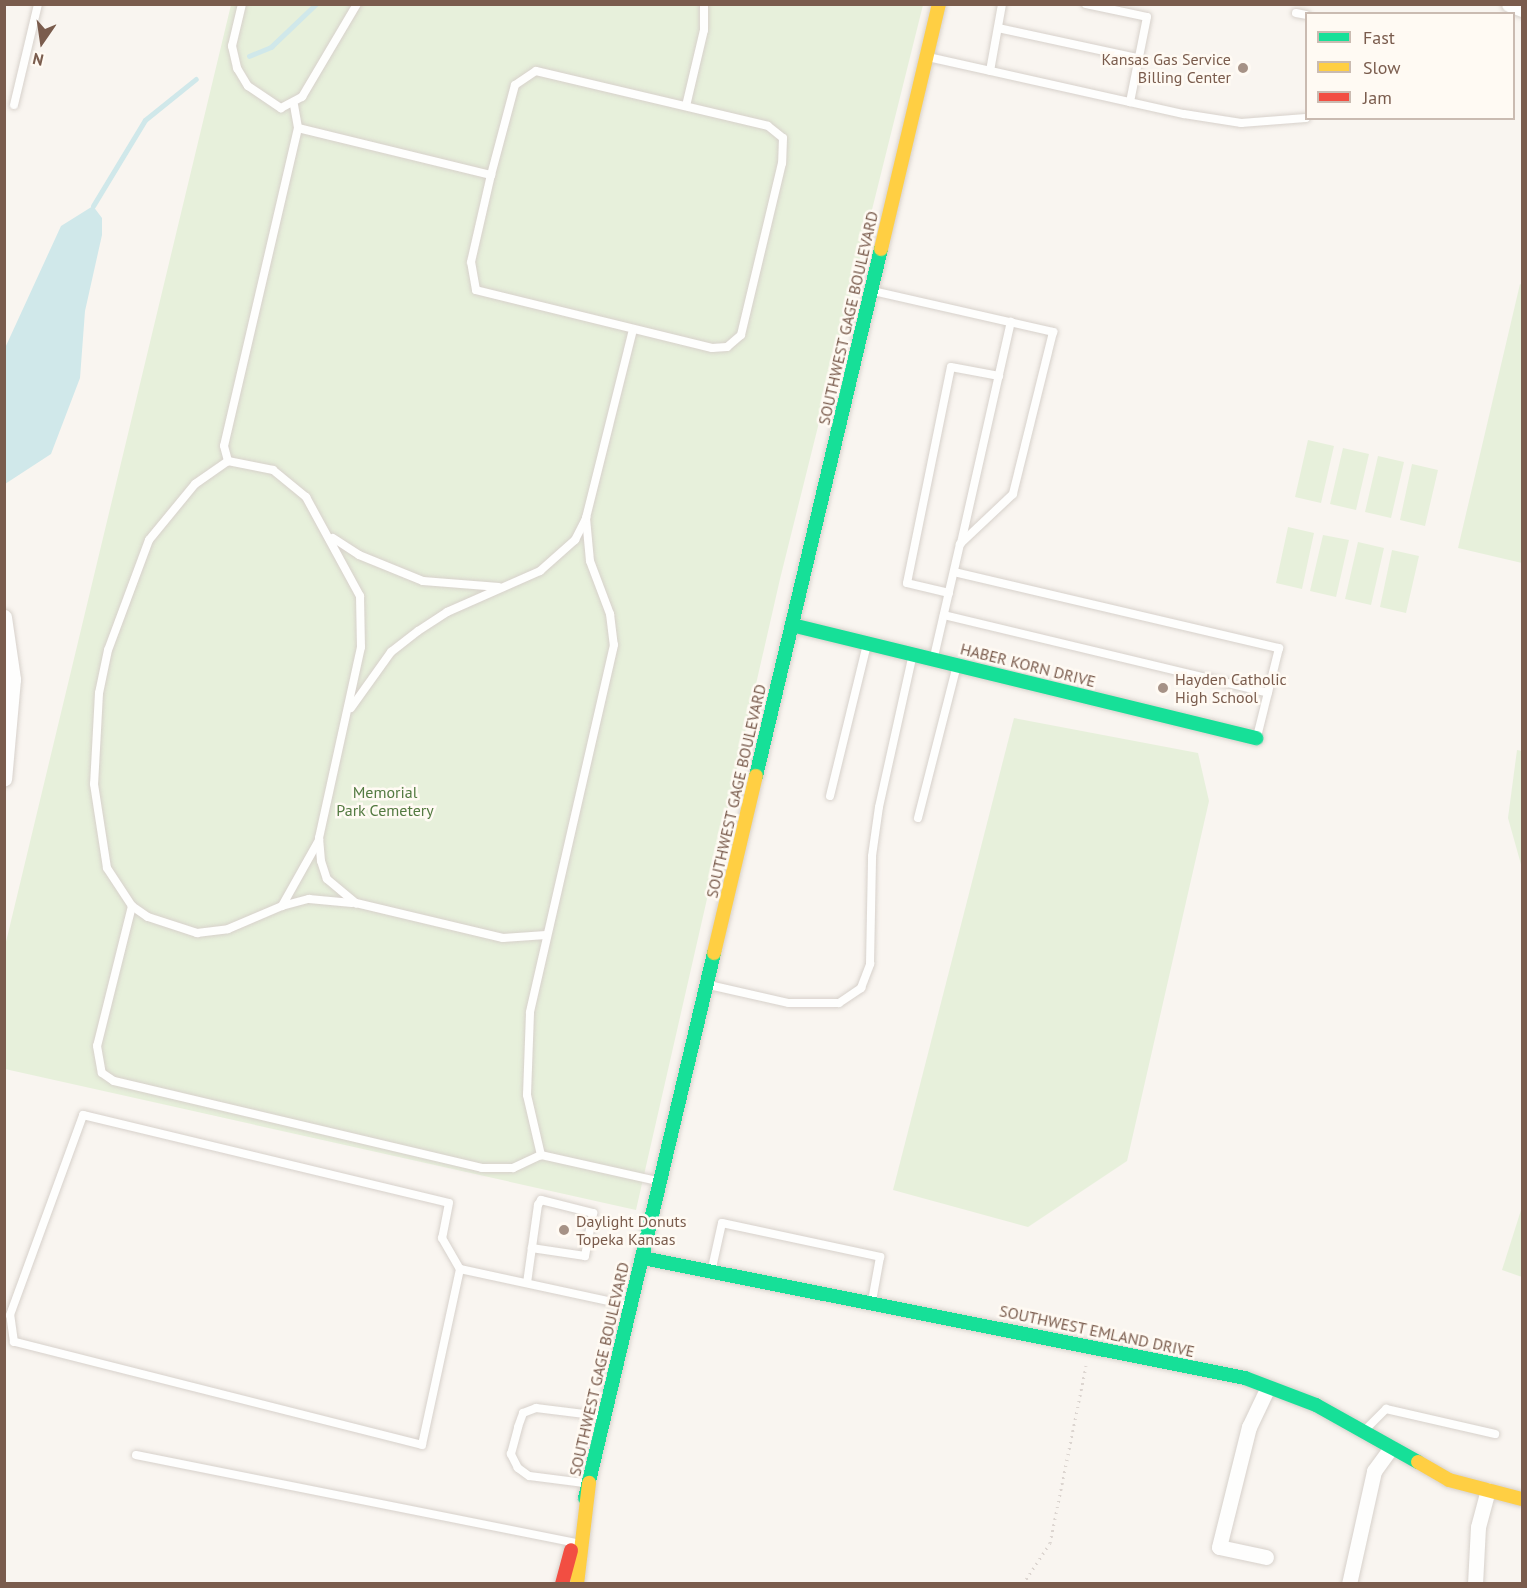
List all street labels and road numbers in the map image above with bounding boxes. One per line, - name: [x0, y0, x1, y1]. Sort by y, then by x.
- street label: SOUTHWEST GAGE BOULEVARD: [814, 209, 882, 427]
- street label: HABER KORN DRIVE: [958, 639, 1098, 691]
- street label: SOUTHWEST GAGE BOULEVARD: [702, 682, 770, 900]
- street label: SOUTHWEST GAGE BOULEVARD: [565, 1260, 633, 1478]
- street label: SOUTHWEST EMLAND DRIVE: [997, 1301, 1197, 1361]

